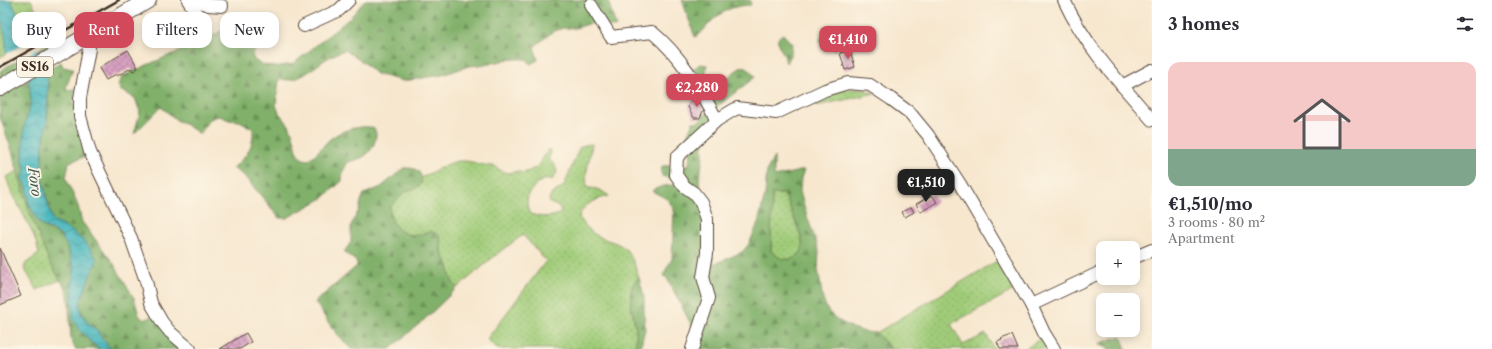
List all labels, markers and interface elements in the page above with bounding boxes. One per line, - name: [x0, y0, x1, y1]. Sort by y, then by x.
- chip: Buy: [12, 12, 66, 48]
- chip: Rent: [74, 12, 134, 48]
- chip: Filters: [142, 12, 212, 48]
- chip: New: [220, 12, 279, 48]
- icon: filters: [1454, 13, 1476, 35]
- text: 3 homes: [1168, 14, 1239, 34]
- pin: €1,410: [815, 26, 881, 60]
- text: €1,410: [828, 31, 868, 47]
- road number: SS16: [17, 57, 53, 77]
- pin: €2,280: [664, 74, 730, 108]
- text: €2,280: [675, 79, 719, 95]
- icon: home: [1286, 88, 1358, 160]
- water label: Foro: [24, 165, 46, 198]
- pin: €1,510: [893, 169, 959, 203]
- text: €1,510: [907, 174, 945, 190]
- text: €1,510/mo: [1168, 194, 1253, 214]
- text: 3 rooms · 80 m²: [1168, 214, 1265, 230]
- text: Apartment: [1168, 230, 1235, 246]
- map controls: [1096, 241, 1140, 337]
- button: +: [1096, 241, 1140, 285]
- button: −: [1096, 293, 1140, 337]

